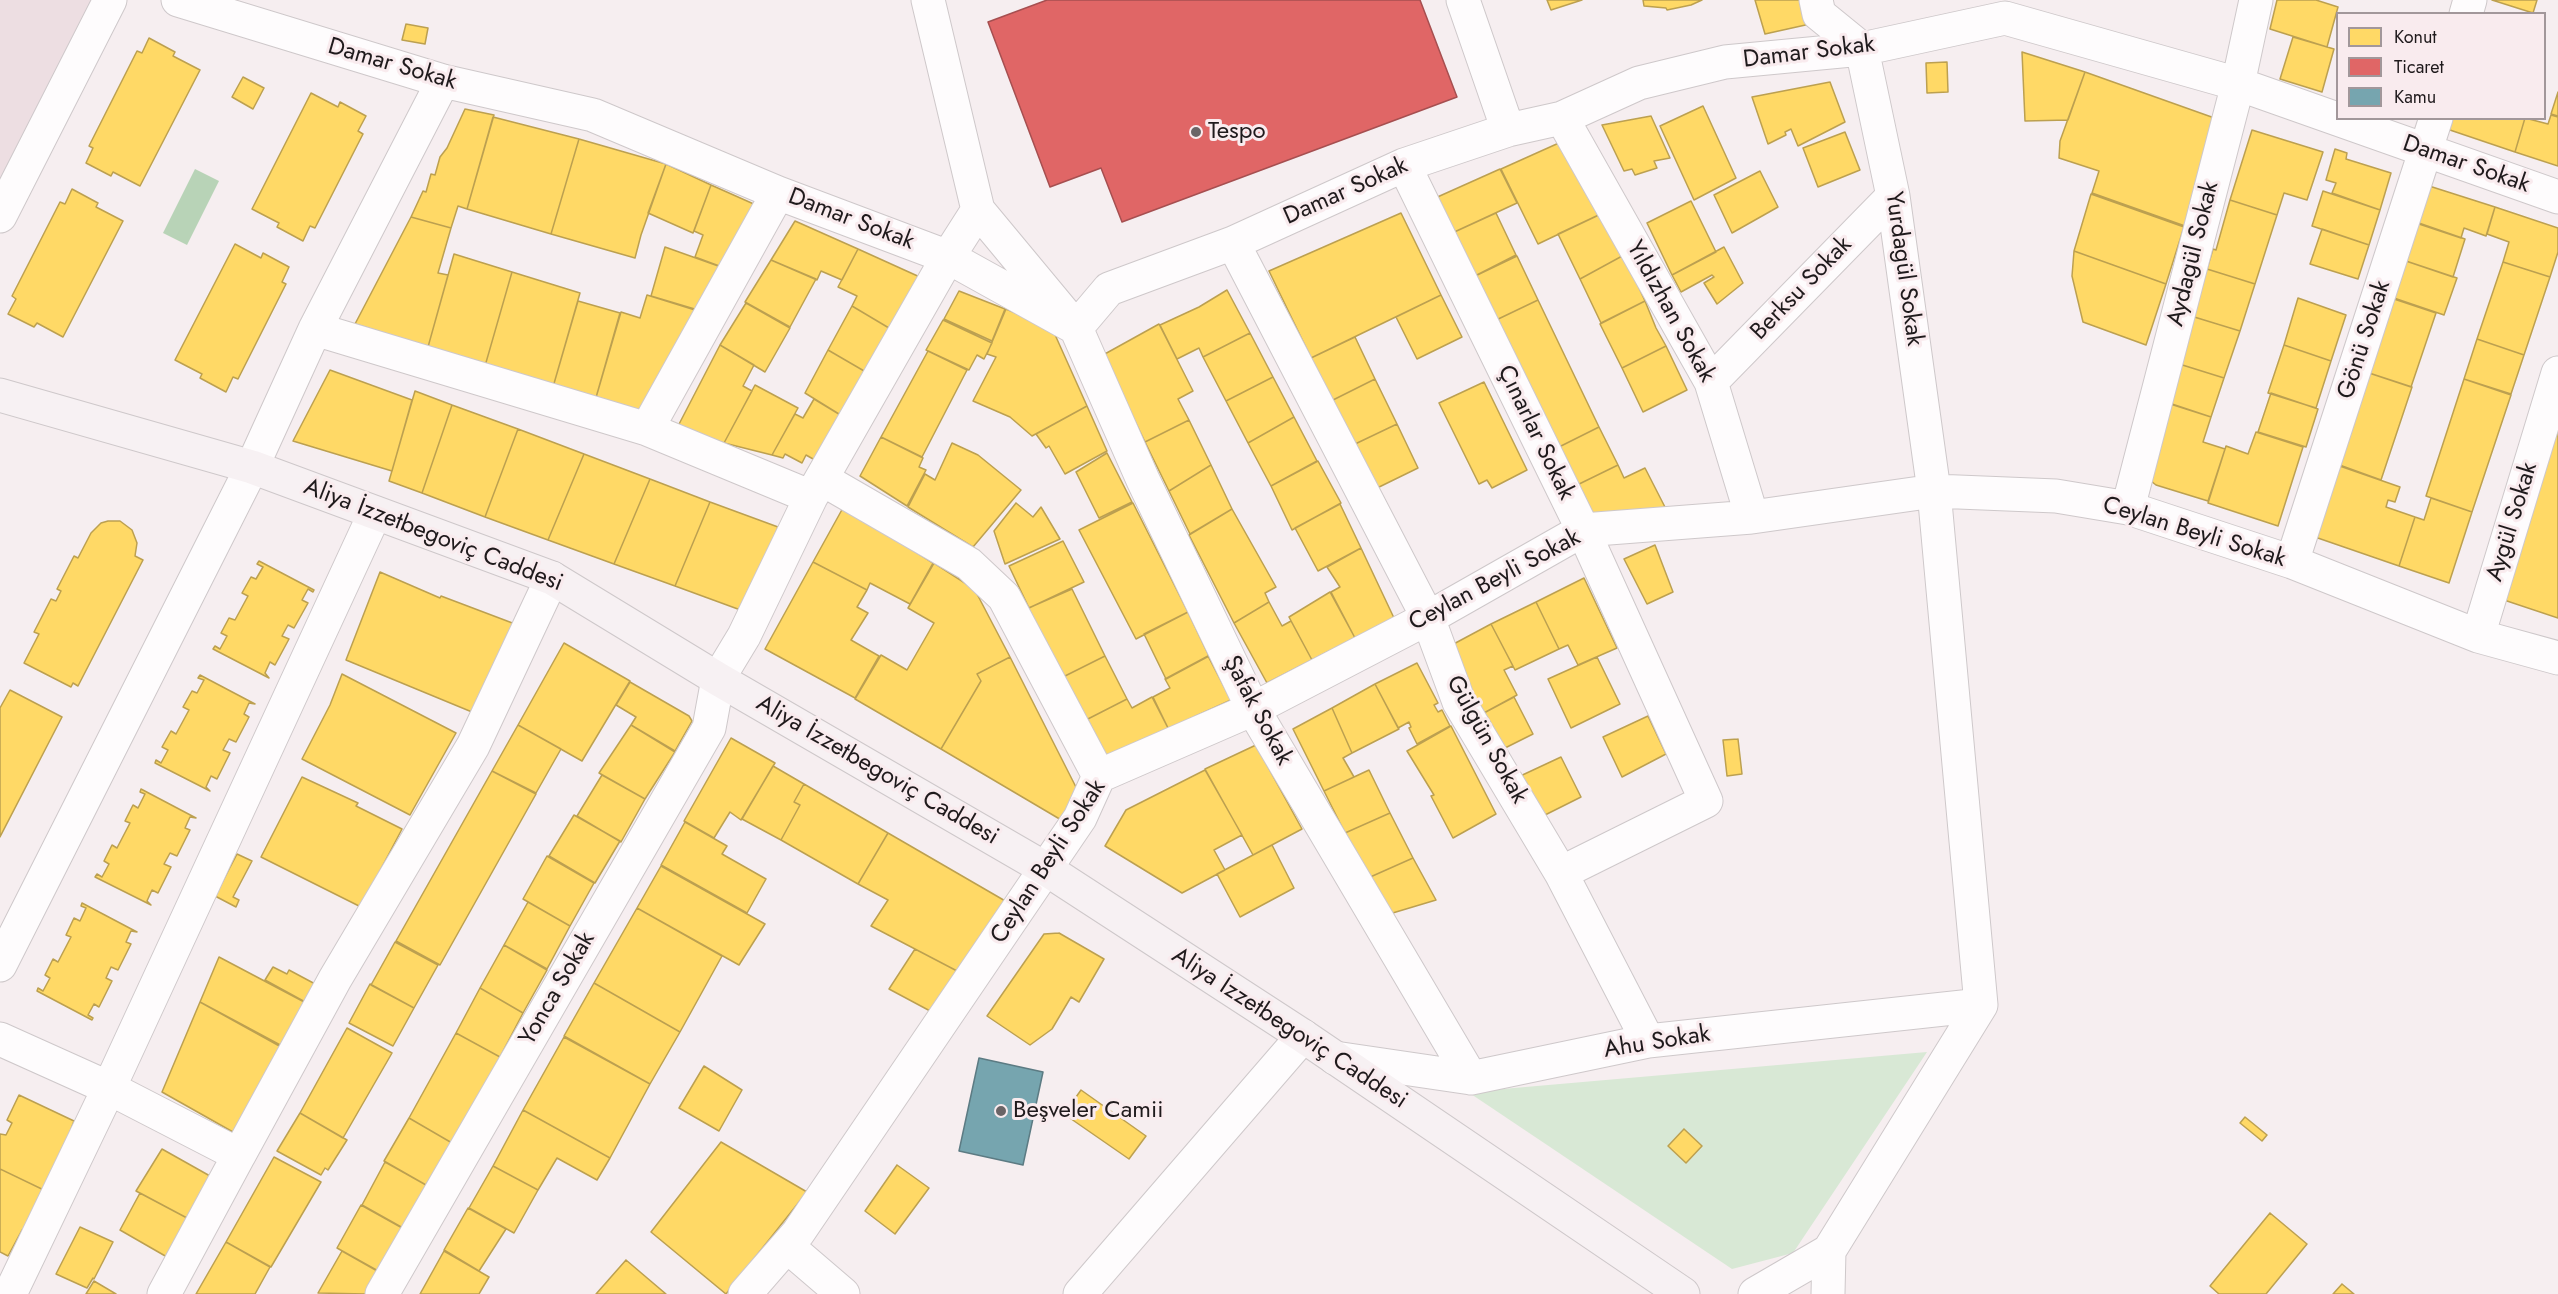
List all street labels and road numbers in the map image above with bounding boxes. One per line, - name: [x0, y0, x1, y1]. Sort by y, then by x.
- street label: Damar Sokak: [1741, 31, 1877, 75]
- street label: Damar Sokak: [324, 33, 460, 97]
- street label: Damar Sokak: [2399, 130, 2533, 200]
- street label: Damar Sokak: [1280, 152, 1412, 232]
- street label: Aydagül Sokak: [2162, 179, 2226, 329]
- street label: Damar Sokak: [784, 183, 918, 257]
- street label: Yurdagül Sokak: [1878, 190, 1928, 348]
- street label: Berksu Sokak: [1745, 231, 1859, 347]
- street label: Yıldızhan Sokak: [1619, 236, 1721, 388]
- street label: Gönü Sokak: [2332, 277, 2398, 403]
- street label: Çınarlar Sokak: [1490, 361, 1580, 505]
- street label: Aygül Sokak: [2481, 459, 2545, 585]
- street label: Aliya İzzetbegoviç Caddesi: [300, 473, 566, 599]
- street label: Ceylan Beyli Sokak: [2099, 491, 2289, 575]
- street label: Ceylan Beyli Sokak: [1404, 524, 1586, 638]
- street label: Şafak Sokak: [1216, 651, 1298, 771]
- street label: Gülgün Sokak: [1439, 671, 1533, 809]
- street label: Aliya İzzetbegoviç Caddesi: [751, 690, 1003, 852]
- street label: Ceylan Beyli Sokak: [985, 775, 1113, 949]
- street label: Yonca Sokak: [514, 927, 602, 1051]
- street label: Aliya İzzetbegoviç Caddesi: [1166, 942, 1412, 1116]
- street label: Ahu Sokak: [1602, 1020, 1712, 1066]

